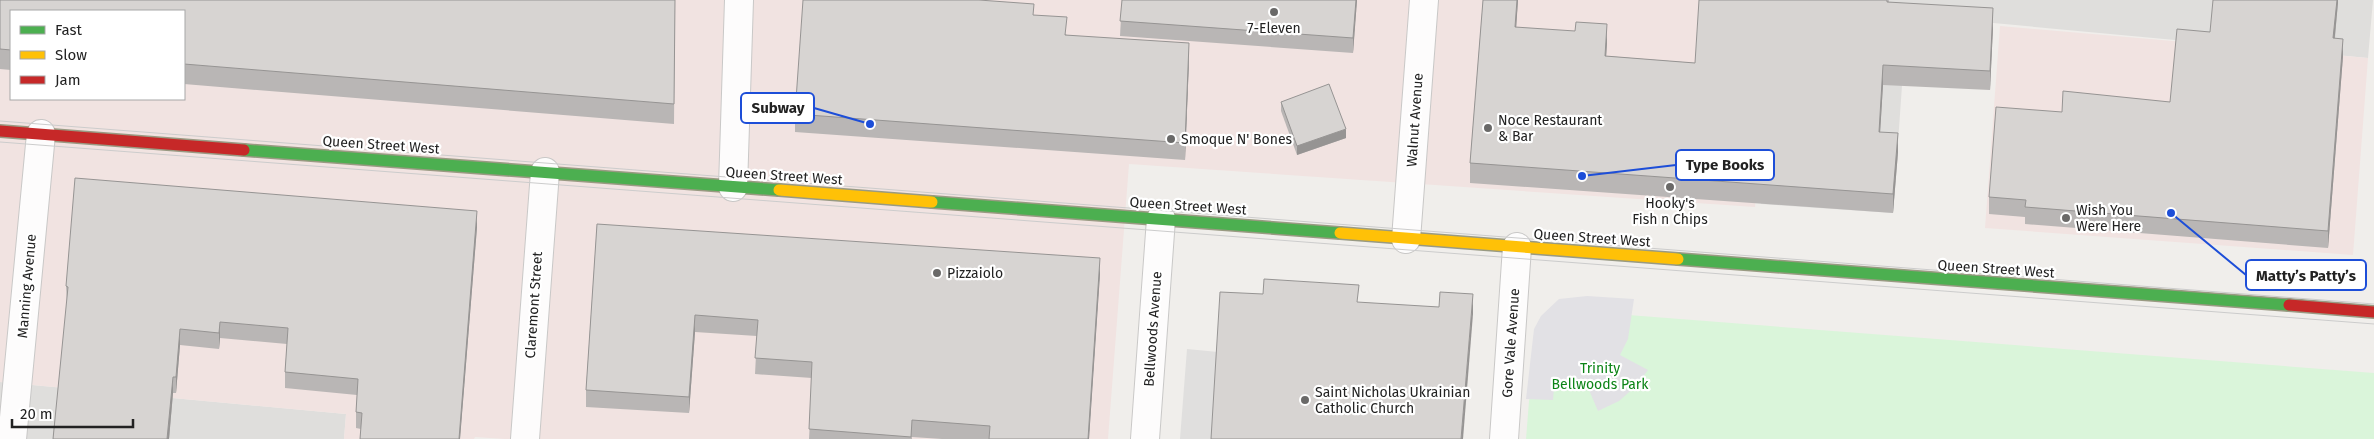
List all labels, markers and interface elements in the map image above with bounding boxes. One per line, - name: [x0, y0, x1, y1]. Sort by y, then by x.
- marker: 7-Eleven: [1268, 6, 1280, 18]
- legend: [10, 10, 185, 100]
- place label: 7-Eleven: [1247, 20, 1301, 37]
- text: Fast: [55, 21, 82, 39]
- text: Slow: [55, 46, 87, 64]
- text: Jam: [55, 71, 81, 89]
- street label: Walnut Avenue: [1403, 72, 1427, 168]
- callout: Subway: [741, 93, 814, 123]
- text: Subway: [752, 99, 805, 117]
- place label: Noce Restaurant & Bar: [1498, 112, 1603, 145]
- marker: Noce Restaurant & Bar: [1482, 122, 1494, 134]
- place label: Smoque N' Bones: [1181, 131, 1293, 148]
- street label: Queen Street West: [322, 132, 441, 158]
- marker: Smoque N' Bones: [1165, 133, 1177, 145]
- callout: Type Books: [1676, 150, 1774, 180]
- text: Type Books: [1686, 156, 1764, 174]
- street label: Queen Street West: [725, 163, 844, 189]
- marker: Hooky's Fish n Chips: [1664, 181, 1676, 193]
- street label: Queen Street West: [1129, 193, 1248, 219]
- place label: Hooky's Fish n Chips: [1632, 195, 1708, 228]
- place label: Wish You Were Here: [2076, 202, 2141, 235]
- marker: Wish You Were Here: [2060, 212, 2072, 224]
- street label: Queen Street West: [1533, 225, 1652, 251]
- street label: Manning Avenue: [14, 233, 40, 339]
- street label: Claremont Street: [522, 250, 546, 359]
- street label: Queen Street West: [1937, 256, 2056, 282]
- callout: Matty’s Patty’s: [2246, 260, 2366, 290]
- place label: Pizzaiolo: [947, 265, 1003, 282]
- marker: Pizzaiolo: [931, 267, 943, 279]
- text: Matty’s Patty’s: [2256, 267, 2356, 285]
- street label: Bellwoods Avenue: [1140, 271, 1166, 387]
- street label: Gore Vale Avenue: [1499, 288, 1523, 398]
- park label: Trinity Bellwoods Park: [1552, 360, 1649, 393]
- place label: Saint Nicholas Ukrainian Catholic Church: [1315, 384, 1470, 417]
- marker: Saint Nicholas Ukrainian Catholic Church: [1299, 394, 1311, 406]
- scale bar: [12, 396, 134, 428]
- text: 20 m: [20, 405, 53, 423]

